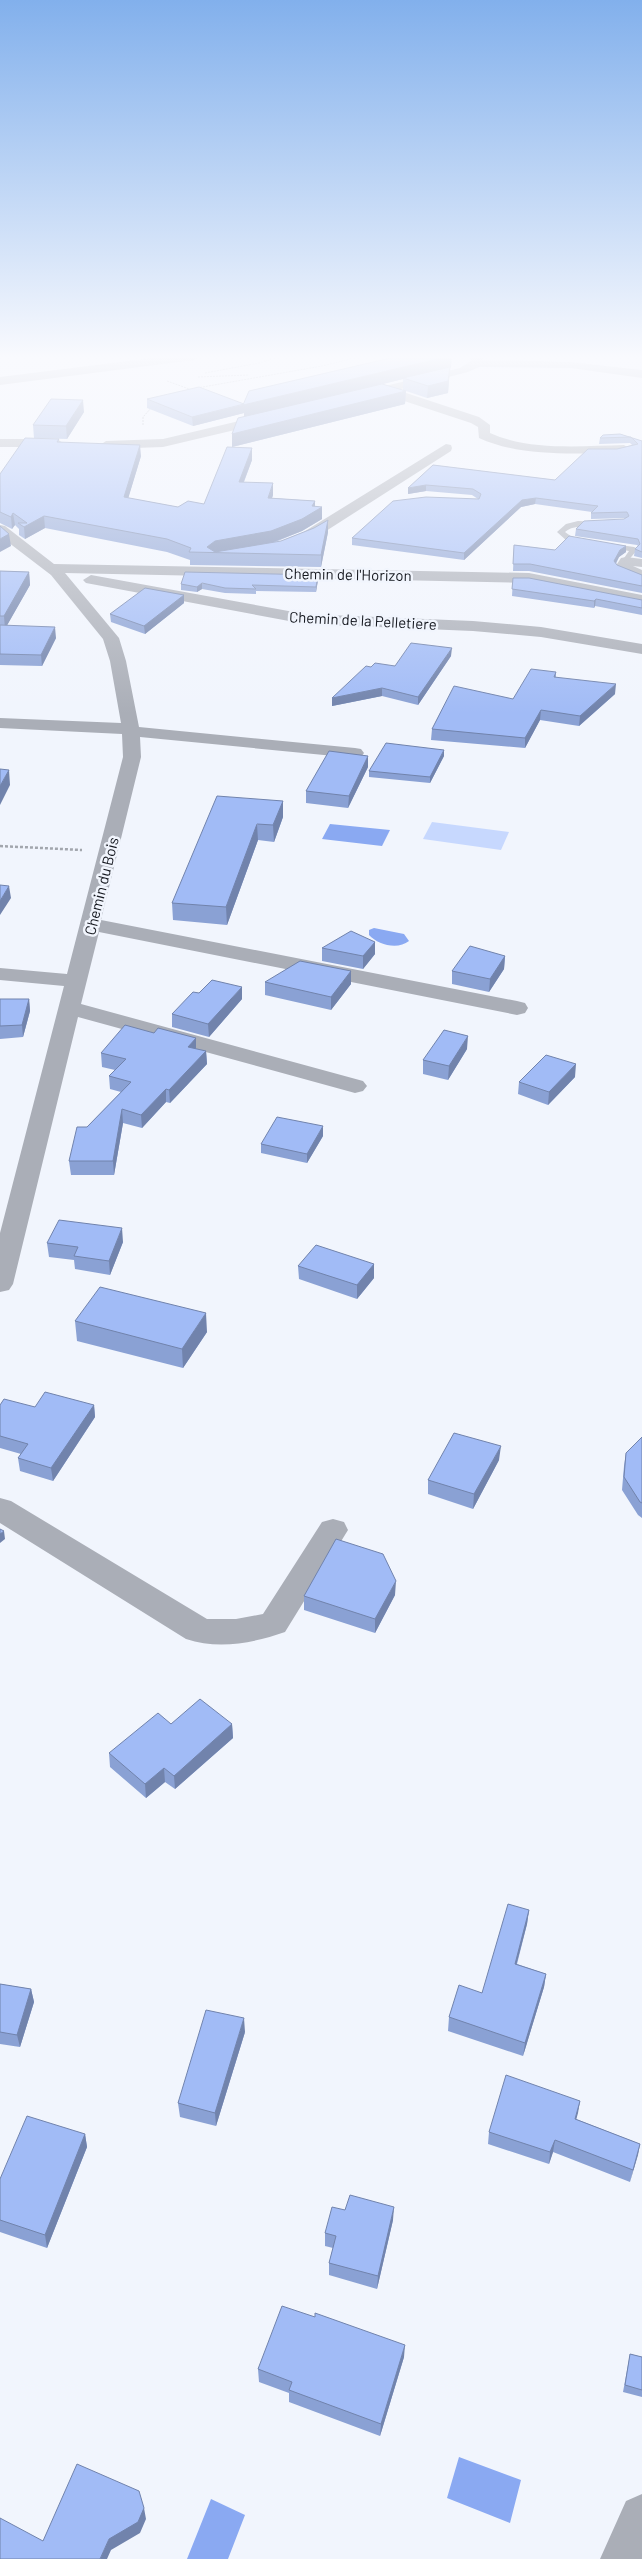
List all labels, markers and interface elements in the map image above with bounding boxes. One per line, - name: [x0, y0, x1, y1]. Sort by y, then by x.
- street label: Chemin de l'Horizon: [284, 564, 412, 584]
- street label: Chemin de la Pelletiere: [289, 607, 437, 633]
- street label: Chemin du Bois: [80, 835, 122, 937]

